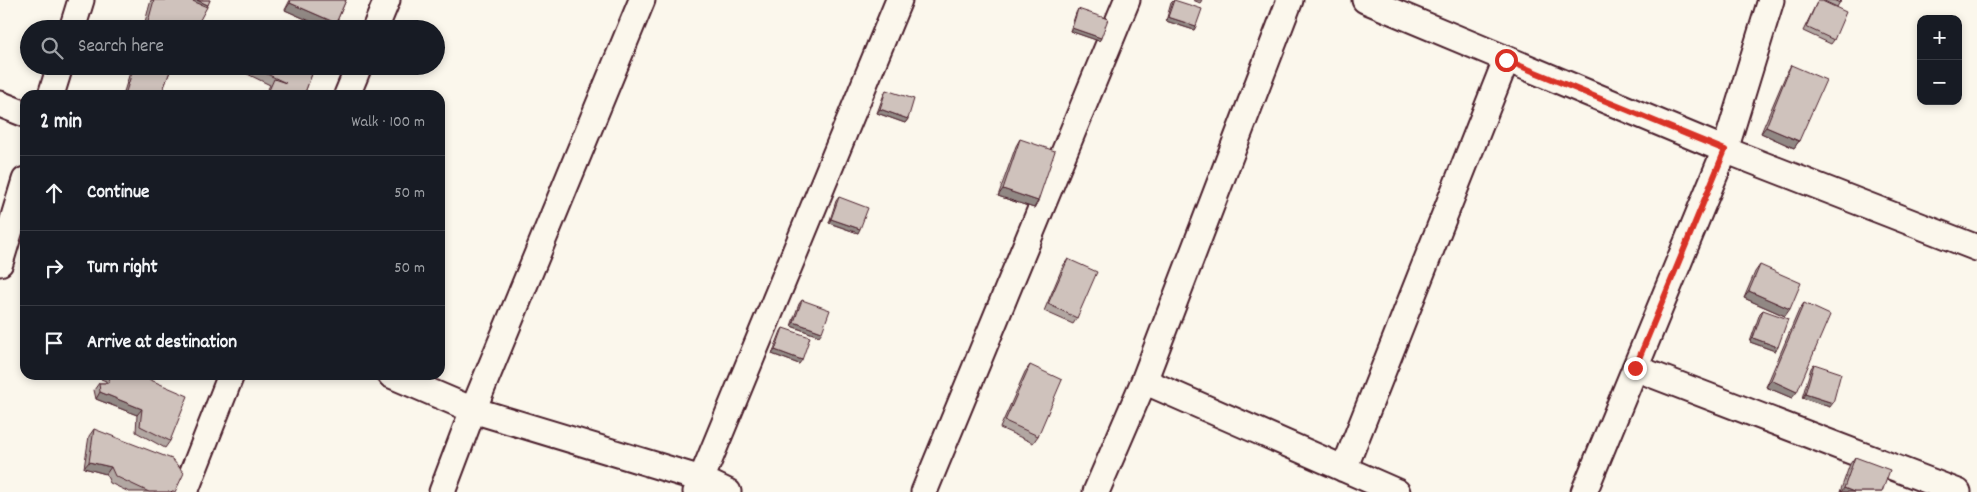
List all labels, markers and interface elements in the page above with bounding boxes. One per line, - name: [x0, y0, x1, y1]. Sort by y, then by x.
- map controls: [1917, 15, 1962, 105]
- button: +: [1917, 15, 1962, 60]
- search box: [20, 20, 445, 75]
- icon: search: [38, 34, 66, 62]
- text: Search here: [78, 34, 164, 61]
- route start: [1495, 49, 1518, 72]
- button: −: [1917, 60, 1962, 105]
- text: 2 min: [40, 108, 82, 138]
- text: Walk · 100 m: [351, 111, 425, 134]
- icon: ahead: [40, 179, 68, 207]
- text: Continue: [87, 180, 149, 207]
- text: 50 m: [394, 182, 425, 205]
- icon: right: [40, 254, 68, 282]
- text: Turn right: [87, 255, 158, 282]
- text: 50 m: [394, 257, 425, 280]
- icon: arrive: [40, 329, 68, 357]
- text: Arrive at destination: [87, 330, 237, 357]
- route end: [1624, 357, 1647, 380]

